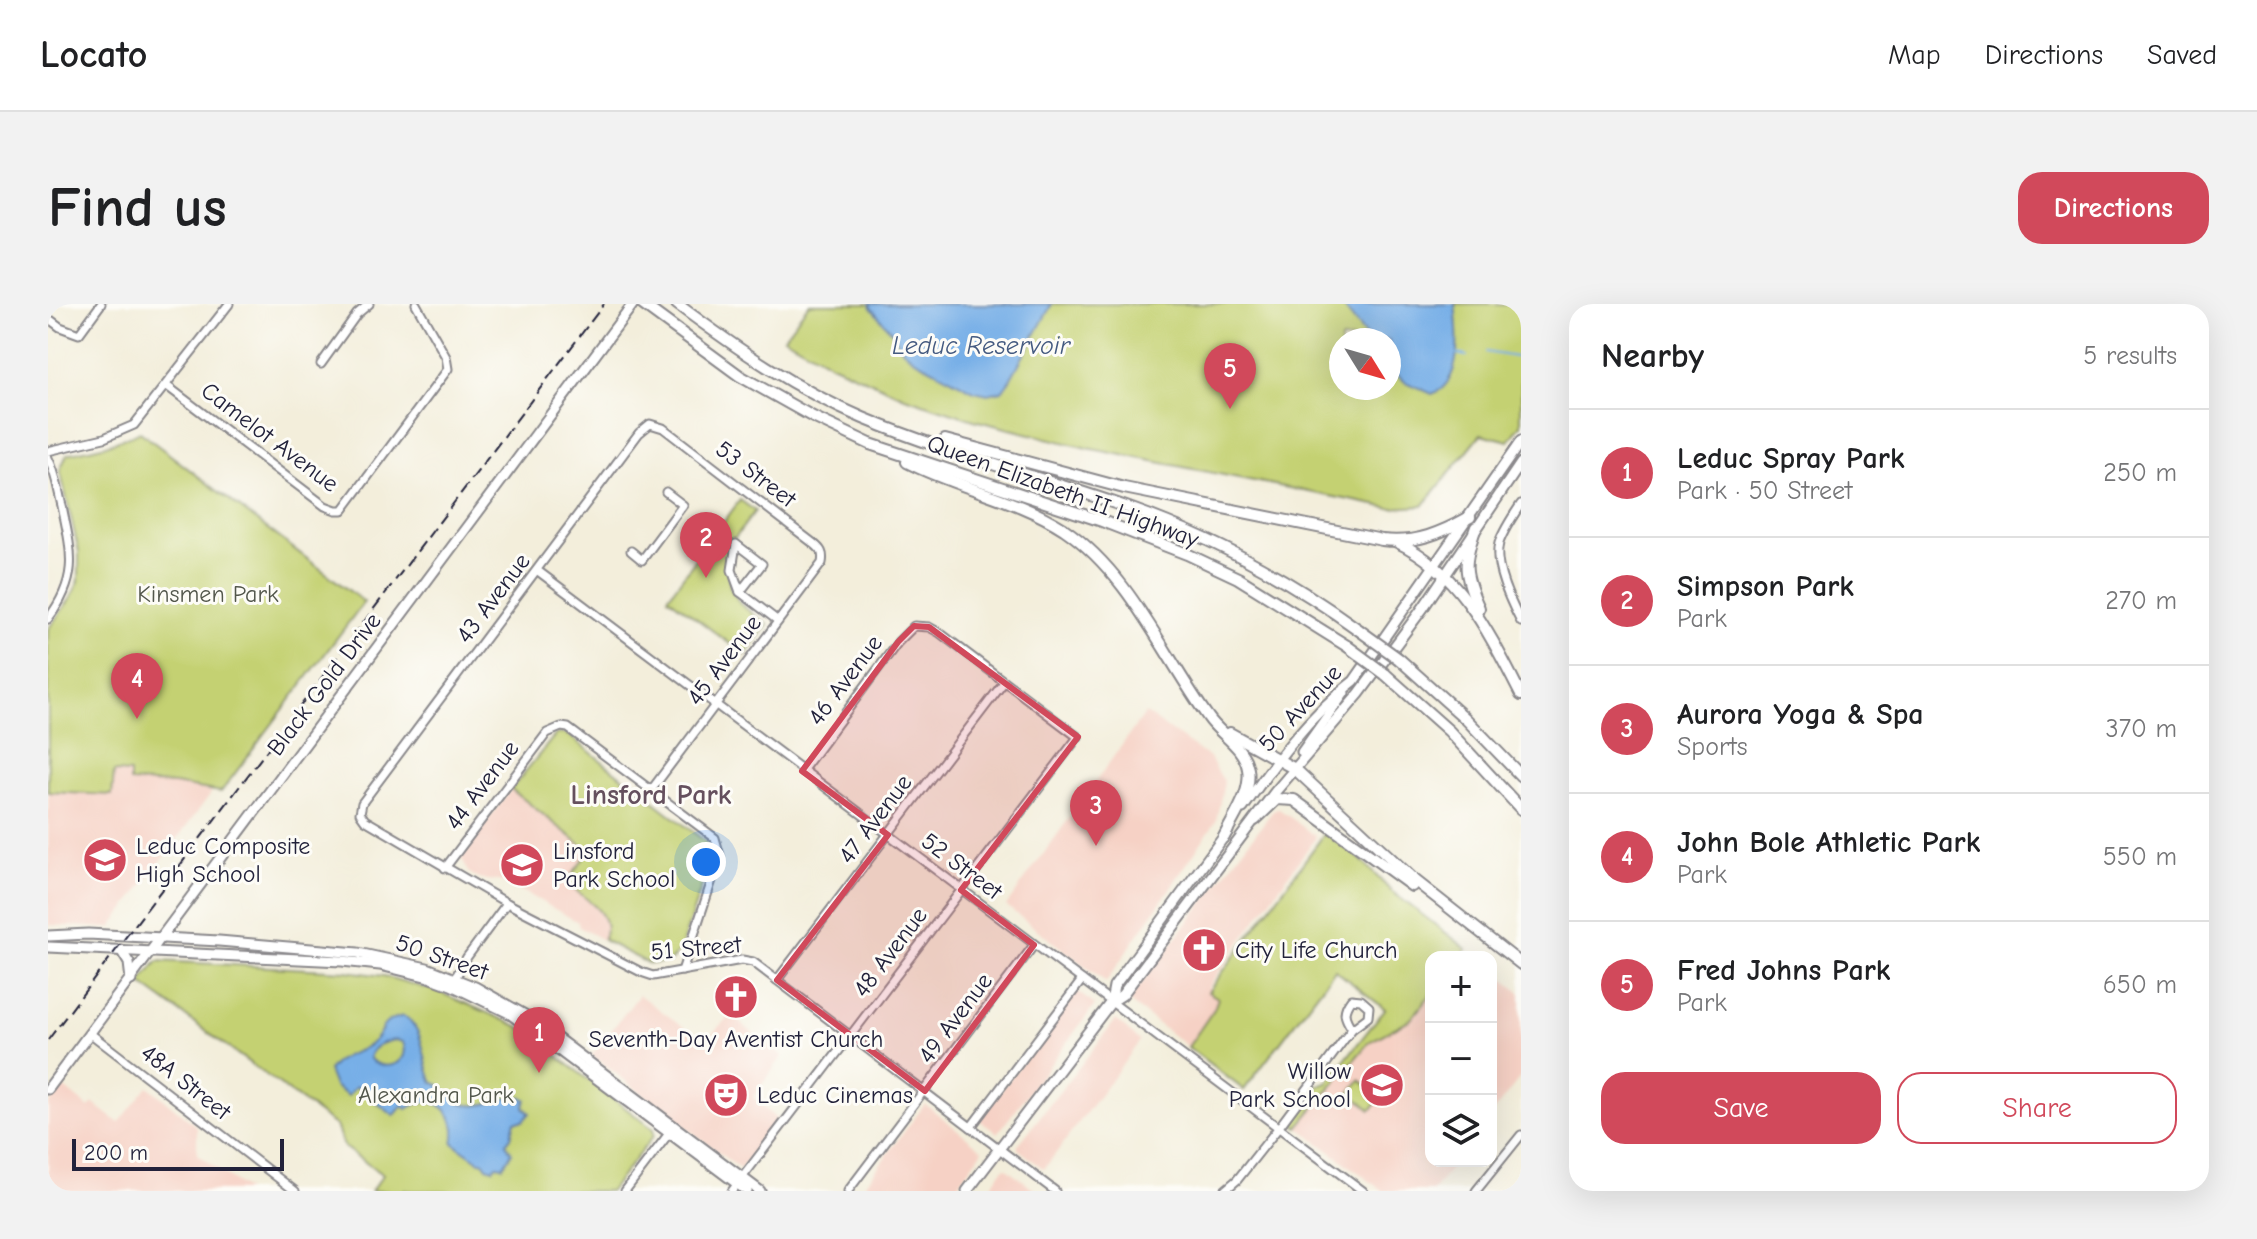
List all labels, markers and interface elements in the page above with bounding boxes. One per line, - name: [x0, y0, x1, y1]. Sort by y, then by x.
- text: Locato: [40, 33, 148, 77]
- text: Map: [1888, 39, 1941, 71]
- text: Directions: [1985, 39, 2103, 71]
- text: Saved: [2147, 39, 2217, 71]
- button: Directions: [2018, 172, 2209, 244]
- text: Find us: [48, 176, 227, 240]
- north arrow: [1329, 328, 1401, 400]
- water label: Leduc Reservoir: [892, 331, 1072, 361]
- text: Nearby: [1601, 336, 1704, 376]
- text: 5 results: [2083, 341, 2177, 371]
- pin: 5: [1204, 343, 1256, 409]
- street label: Camelot Avenue: [196, 376, 344, 498]
- street label: Queen Elizabeth II Highway: [923, 429, 1203, 553]
- street label: 53 Street: [710, 435, 803, 514]
- text: Leduc Spray Park: [1677, 441, 1905, 476]
- text: 1: [1622, 458, 1632, 488]
- text: 250 m: [2103, 458, 2177, 488]
- text: Park · 50 Street: [1677, 476, 1852, 506]
- pin: 2: [680, 512, 732, 578]
- street label: 43 Avenue: [450, 548, 536, 648]
- text: Simpson Park: [1677, 569, 1854, 604]
- park label: Kinsmen Park: [137, 580, 279, 608]
- text: 2: [1621, 586, 1633, 616]
- text: 270 m: [2105, 586, 2177, 616]
- text: Park: [1677, 604, 1727, 634]
- street label: Black Gold Drive: [261, 607, 387, 761]
- street label: 45 Avenue: [681, 609, 767, 711]
- street label: 46 Avenue: [802, 629, 888, 731]
- pin: 4: [111, 653, 163, 719]
- street label: 50 Avenue: [1253, 659, 1347, 757]
- text: Aurora Yoga & Spa: [1677, 697, 1924, 732]
- text: 3: [1621, 714, 1633, 744]
- text: 370 m: [2106, 714, 2177, 744]
- text: Sports: [1677, 732, 1748, 762]
- street label: 44 Avenue: [439, 735, 525, 835]
- street label: 47 Avenue: [833, 769, 917, 869]
- district label: Linsford Park: [571, 779, 732, 811]
- pin: 3: [1070, 780, 1122, 846]
- text: John Bole Athletic Park: [1677, 825, 1980, 860]
- street label: 52 Street: [916, 827, 1009, 906]
- place label: Leduc Composite High School: [136, 832, 310, 888]
- school or university icon: Leduc Composite High School: [81, 836, 129, 884]
- place label: Linsford Park School: [553, 837, 675, 893]
- school or university icon: Linsford Park School: [498, 841, 546, 889]
- your location: [686, 842, 726, 882]
- text: 4: [1621, 842, 1633, 872]
- text: 550 m: [2103, 842, 2177, 872]
- text: Park: [1677, 860, 1727, 890]
- street label: 48 Avenue: [847, 902, 933, 1002]
- church icon: City Life Church: [1180, 926, 1228, 974]
- street label: 50 Street: [392, 928, 493, 986]
- street label: 51 Street: [650, 930, 743, 966]
- place label: City Life Church: [1235, 936, 1398, 964]
- map controls: [1425, 951, 1497, 1167]
- button: +: [1425, 951, 1497, 1023]
- text: Fred Johns Park: [1677, 953, 1890, 988]
- street label: 49 Avenue: [912, 967, 998, 1069]
- text: 5: [1620, 970, 1634, 1000]
- text: 650 m: [2103, 970, 2177, 1000]
- church icon: Seventh-Day Aventist Church: [712, 973, 760, 1021]
- text: Park: [1677, 988, 1727, 1018]
- pin: 1: [513, 1007, 565, 1073]
- button: −: [1425, 1023, 1497, 1095]
- place label: Seventh-Day Aventist Church: [589, 1025, 883, 1053]
- street label: 48A Street: [136, 1038, 237, 1126]
- place label: Willow Park School: [1229, 1057, 1352, 1113]
- school or university icon: Willow Park School: [1358, 1061, 1406, 1109]
- theatre icon: Leduc Cinemas: [702, 1071, 750, 1119]
- button: Save: [1601, 1072, 1881, 1144]
- button: Share: [1897, 1072, 2177, 1144]
- park label: Alexandra Park: [358, 1081, 514, 1109]
- place label: Leduc Cinemas: [757, 1081, 913, 1109]
- button: layers: [1425, 1095, 1497, 1167]
- scale bar: [72, 1135, 284, 1171]
- text: 200 m: [84, 1140, 148, 1166]

